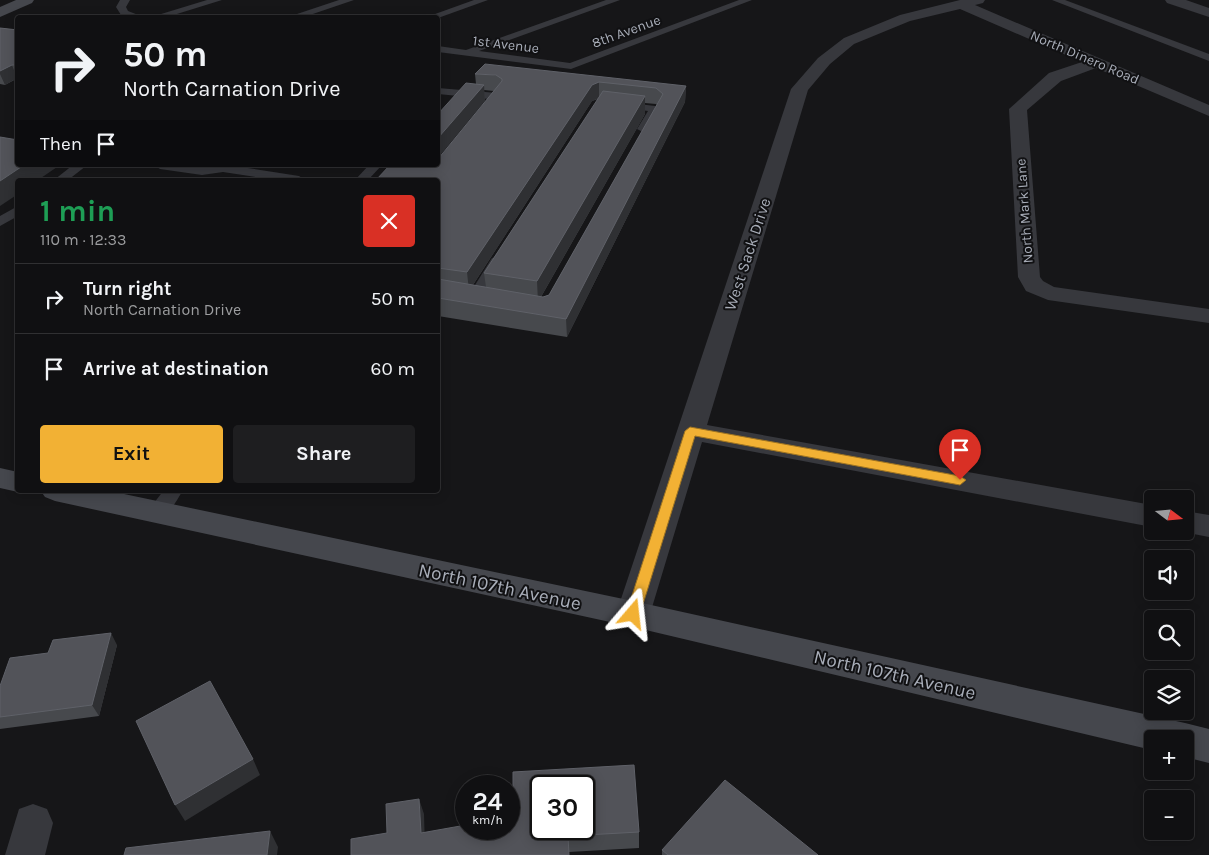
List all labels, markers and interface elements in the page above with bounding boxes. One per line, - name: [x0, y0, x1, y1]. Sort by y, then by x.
- street label: 8th Avenue: [590, 11, 663, 52]
- street label: North Dinero Road: [1028, 27, 1142, 88]
- street label: 1st Avenue: [472, 32, 540, 57]
- text: 50 m: [123, 34, 208, 75]
- icon: right: [40, 35, 105, 100]
- text: North Carnation Drive: [123, 76, 340, 102]
- icon: arrive: [92, 130, 120, 158]
- text: Then: [40, 133, 82, 155]
- street label: North Mark Lane: [1012, 158, 1037, 264]
- text: 1 min: [40, 193, 115, 229]
- button: close: [363, 195, 415, 247]
- street label: West Sack Drive: [720, 196, 775, 313]
- text: 110 m · 12:33: [40, 230, 126, 249]
- text: Turn right: [83, 278, 172, 300]
- icon: right: [40, 285, 68, 313]
- text: 50 m: [371, 288, 415, 310]
- text: North Carnation Drive: [83, 300, 241, 319]
- icon: arrive: [40, 355, 68, 383]
- text: Arrive at destination: [83, 358, 269, 380]
- text: 60 m: [371, 358, 415, 380]
- button: Exit: [40, 425, 223, 483]
- button: Share: [233, 425, 415, 483]
- pin: [939, 429, 981, 480]
- icon: arrive: [946, 436, 974, 464]
- north arrow: [1144, 490, 1194, 540]
- map controls: [1144, 490, 1194, 840]
- button: sound: [1144, 550, 1194, 600]
- street label: North 107th Avenue: [417, 559, 583, 615]
- position arrow: [606, 587, 658, 639]
- button: search: [1144, 610, 1194, 660]
- street label: North 107th Avenue: [812, 646, 978, 704]
- button: layers: [1144, 670, 1194, 720]
- button: +: [1144, 730, 1194, 780]
- speed limit sign: 30: [530, 775, 595, 840]
- text: 24: [472, 787, 503, 816]
- button: −: [1144, 790, 1194, 840]
- text: km/h: [472, 813, 503, 827]

